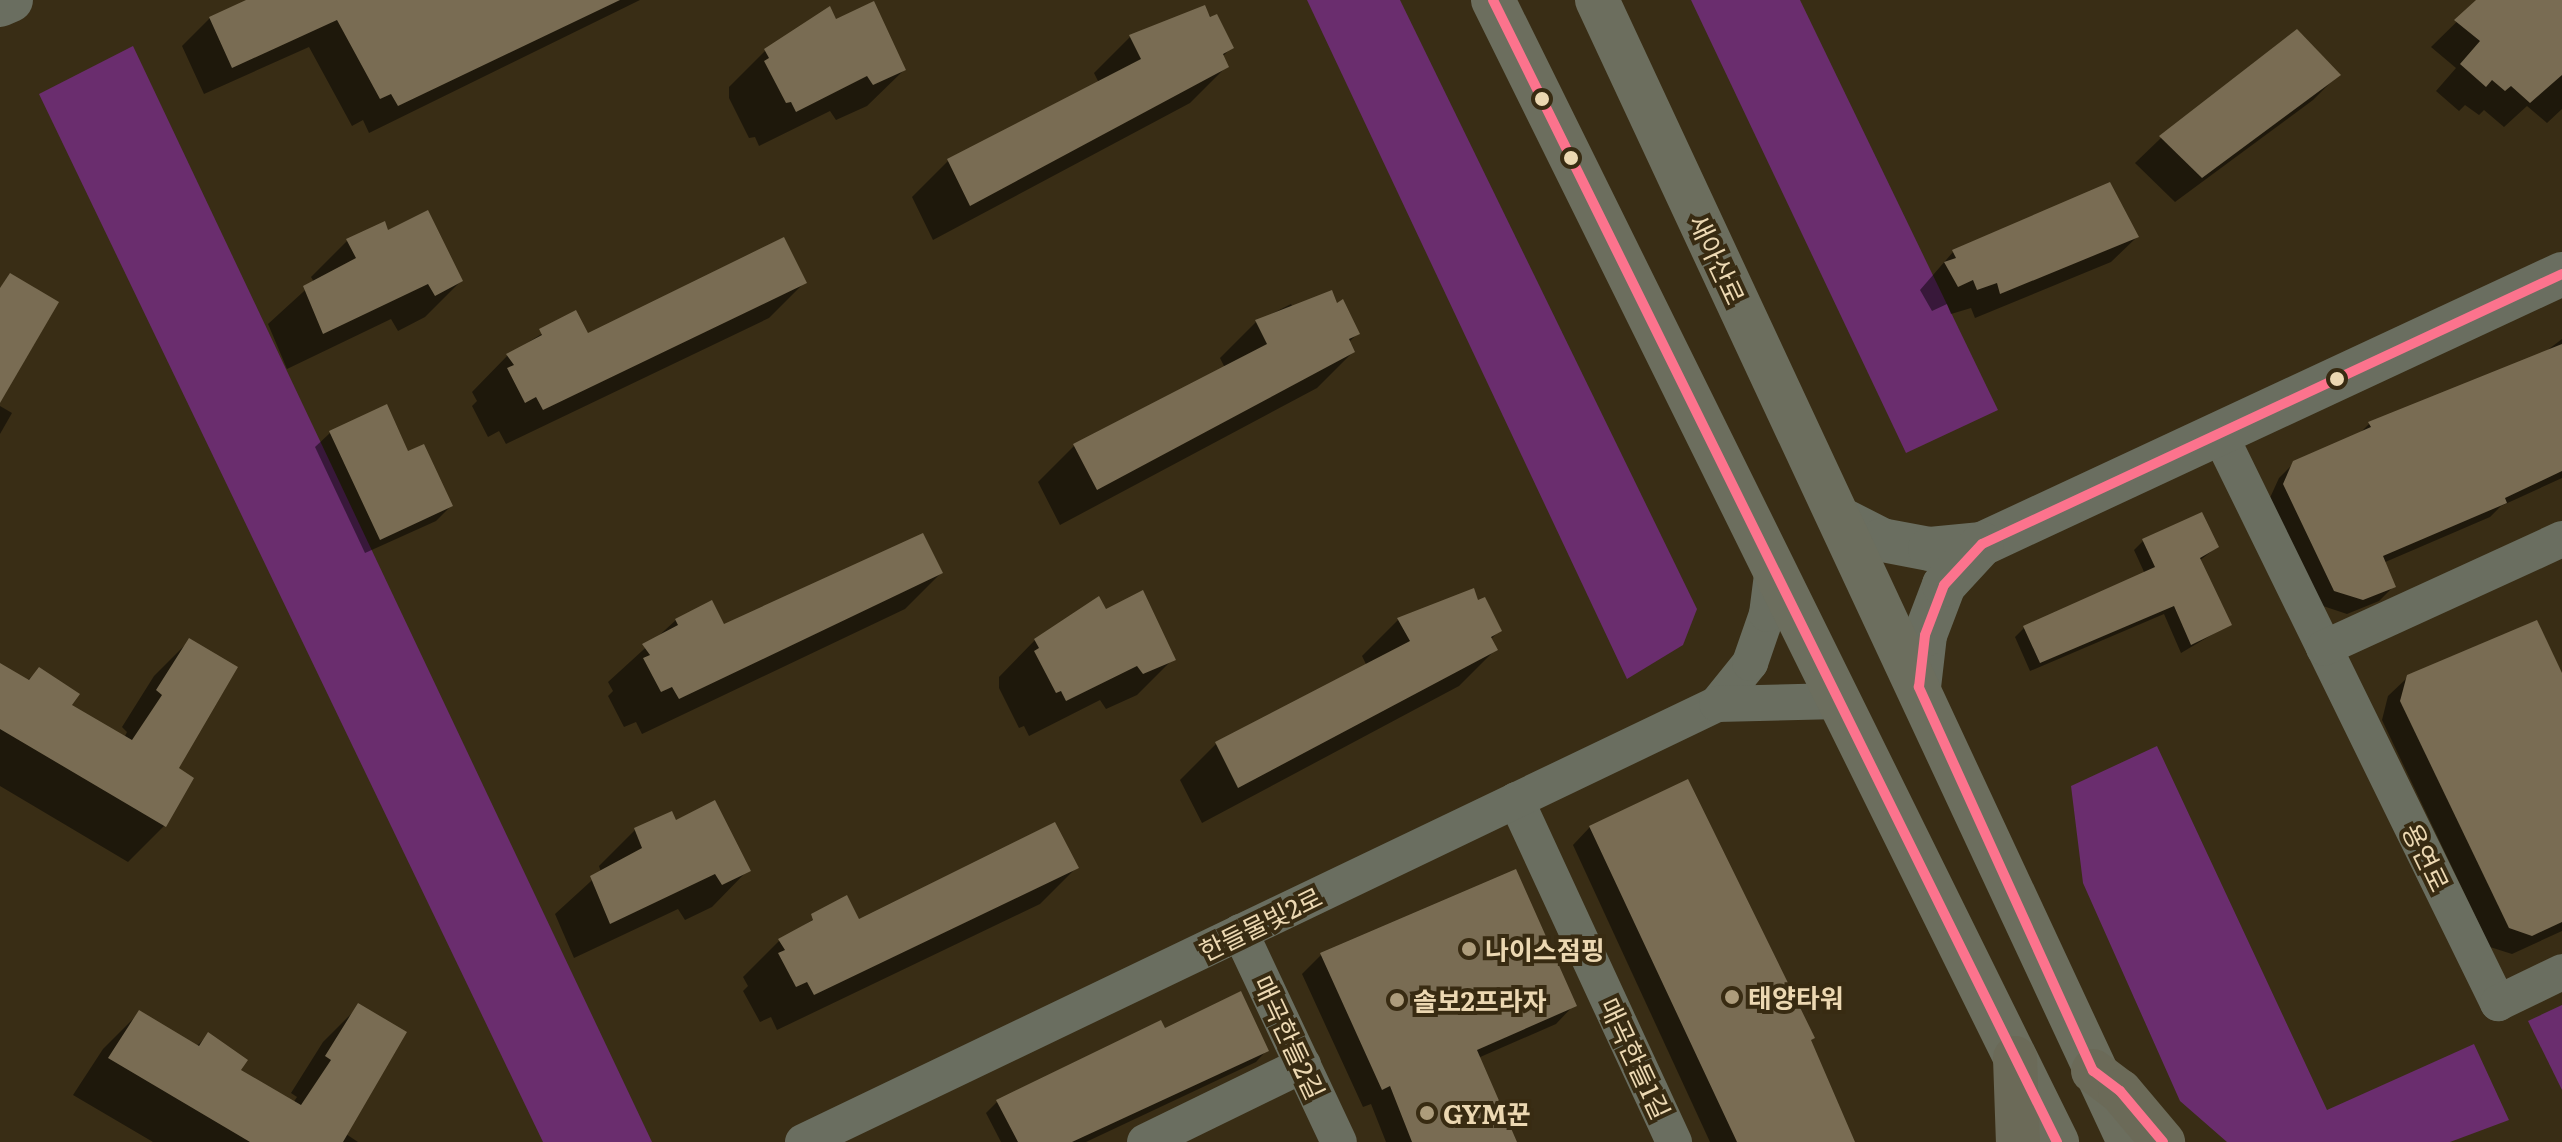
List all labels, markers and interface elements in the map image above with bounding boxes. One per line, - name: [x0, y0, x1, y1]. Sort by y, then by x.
- unlabelled marker: [1534, 91, 1550, 107]
- unlabelled marker: [1563, 150, 1579, 166]
- street label: 새아산로: [1684, 209, 1752, 309]
- unlabelled marker: [2329, 371, 2345, 387]
- street label: 용연로: [2397, 818, 2457, 896]
- street label: 한들물빛2로: [1193, 880, 1327, 966]
- place label: 나이스점핑: [1485, 933, 1605, 965]
- marker: 나이스점핑: [1460, 940, 1478, 958]
- street label: 매곡한들2길: [1248, 970, 1332, 1104]
- place label: 태양타워: [1748, 981, 1844, 1013]
- place label: 솔보2프라자: [1413, 984, 1547, 1016]
- marker: 태양타워: [1723, 988, 1741, 1006]
- marker: 솔보2프라자: [1388, 991, 1406, 1009]
- street label: 매곡한들1길: [1594, 992, 1678, 1124]
- place label: GYM꾼: [1443, 1097, 1531, 1129]
- marker: GYM꾼: [1418, 1104, 1436, 1122]

